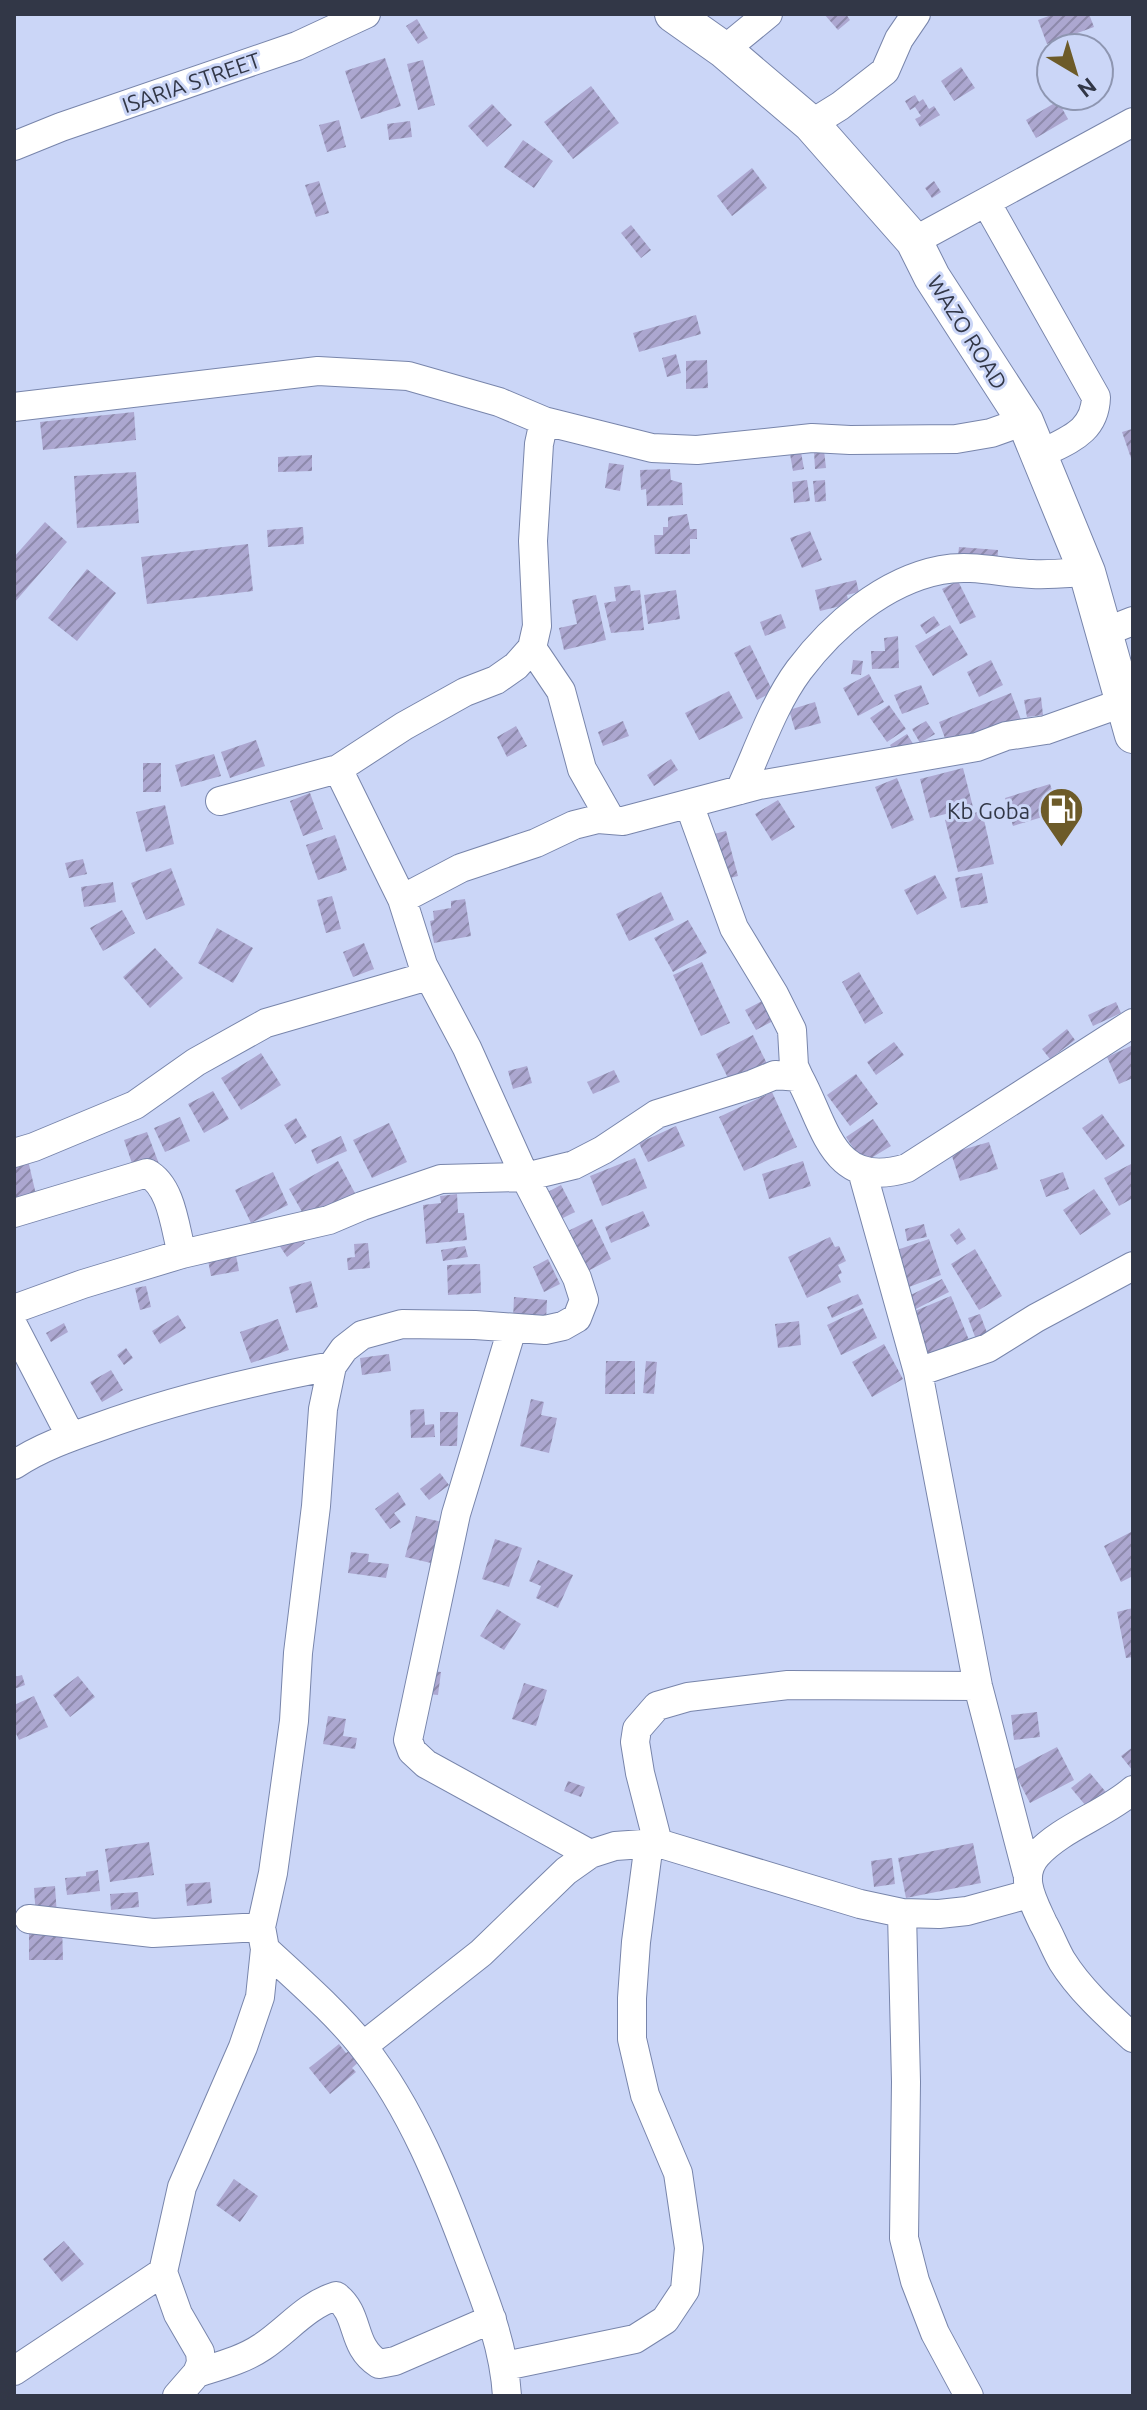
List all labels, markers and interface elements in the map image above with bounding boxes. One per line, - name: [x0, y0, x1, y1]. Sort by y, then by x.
- north arrow: [1035, 32, 1115, 112]
- street label: ISARIA STREET: [119, 47, 263, 117]
- text: N: [1073, 73, 1102, 103]
- street label: WAZO ROAD: [923, 271, 1013, 393]
- fuel station icon: Kb Goba: [1037, 786, 1085, 849]
- place label: Kb Goba: [947, 798, 1030, 823]

